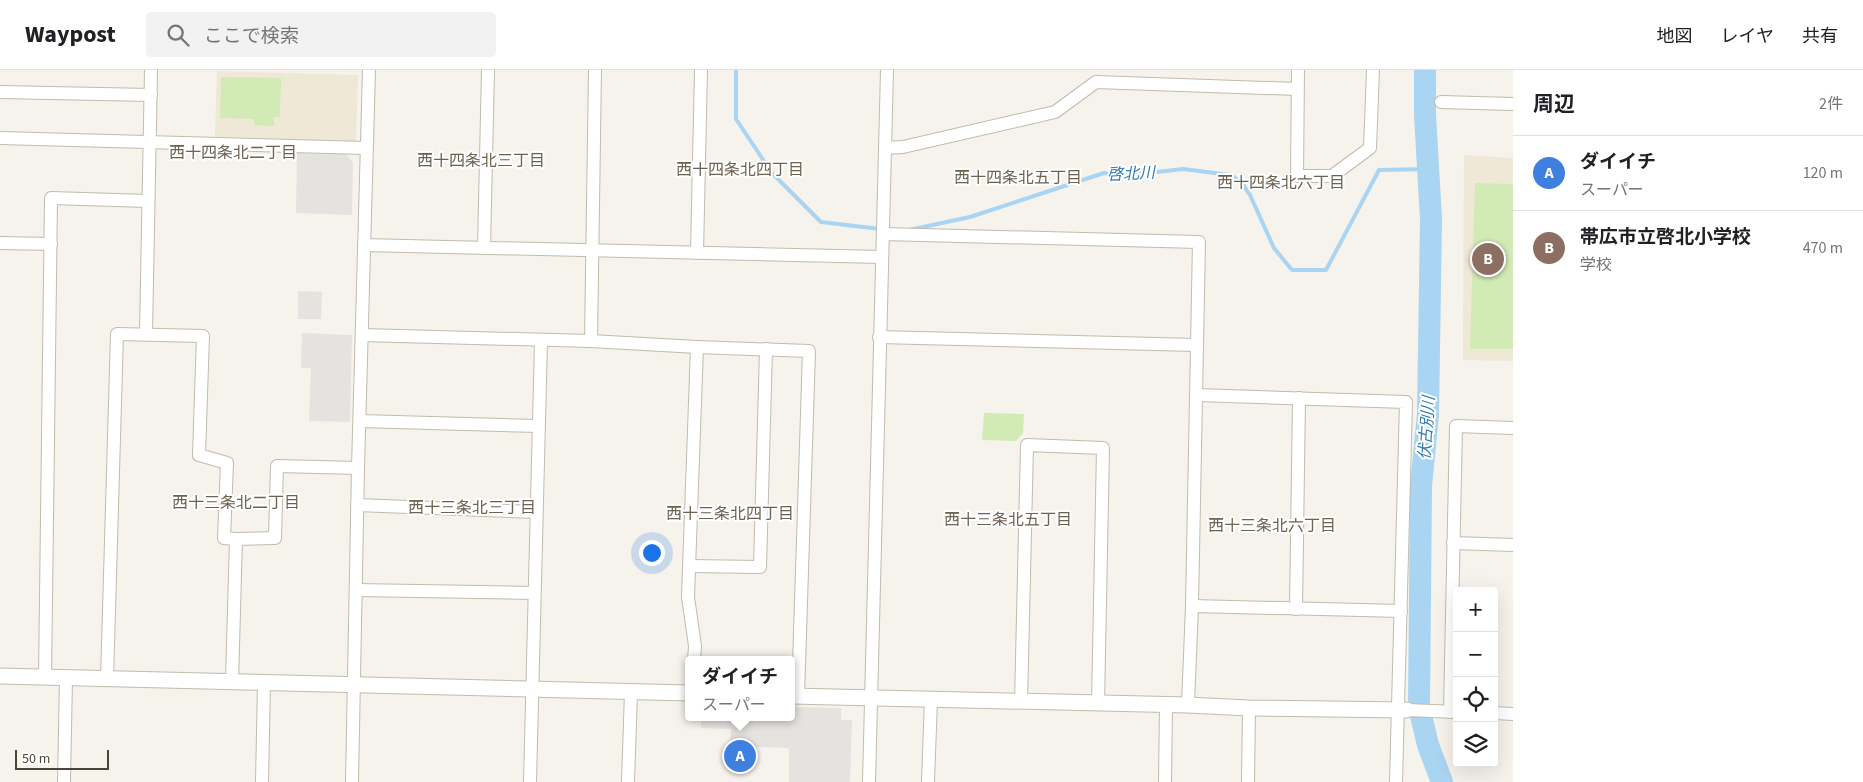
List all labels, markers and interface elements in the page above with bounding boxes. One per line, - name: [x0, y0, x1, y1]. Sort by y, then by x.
- search box: [146, 12, 496, 57]
- text: Waypost: [25, 17, 116, 52]
- icon: search: [164, 21, 192, 49]
- text: ここで検索: [204, 23, 299, 50]
- text: 地図: [1657, 24, 1693, 49]
- text: レイヤ: [1721, 24, 1774, 49]
- text: 共有: [1802, 24, 1838, 49]
- text: 周辺: [1533, 89, 1575, 119]
- text: 2件: [1819, 93, 1843, 115]
- district label: 西十四条北二丁目: [169, 142, 297, 164]
- text: ダイイチ: [1580, 149, 1656, 176]
- district label: 西十四条北三丁目: [417, 150, 545, 172]
- district label: 西十四条北四丁目: [676, 159, 804, 181]
- water label: 啓北川: [1107, 162, 1158, 186]
- text: A: [1544, 162, 1554, 184]
- text: 120 m: [1803, 162, 1843, 184]
- district label: 西十四条北五丁目: [954, 167, 1082, 189]
- district label: 西十四条北六丁目: [1217, 172, 1345, 194]
- text: スーパー: [1580, 179, 1644, 201]
- text: 帯広市立啓北小学校: [1580, 224, 1751, 251]
- text: B: [1544, 237, 1554, 259]
- text: 470 m: [1803, 237, 1843, 259]
- pin: B: [1472, 240, 1504, 278]
- text: 学校: [1580, 254, 1612, 276]
- water label: 伏古別川: [1414, 393, 1440, 461]
- district label: 西十三条北二丁目: [172, 492, 300, 514]
- district label: 西十三条北三丁目: [408, 497, 536, 519]
- district label: 西十三条北四丁目: [666, 503, 794, 525]
- district label: 西十三条北五丁目: [944, 509, 1072, 531]
- district label: 西十三条北六丁目: [1208, 515, 1336, 537]
- your location: [639, 540, 665, 566]
- map controls: [1453, 587, 1498, 767]
- button: +: [1453, 587, 1498, 632]
- button: −: [1453, 632, 1498, 677]
- popup: [685, 656, 795, 721]
- text: ダイイチ: [702, 664, 778, 691]
- button: locate: [1453, 677, 1498, 722]
- text: スーパー: [702, 694, 766, 716]
- button: layers: [1453, 722, 1498, 767]
- pin: A: [724, 737, 756, 775]
- scale bar: [15, 747, 109, 770]
- text: 50 m: [22, 749, 50, 769]

